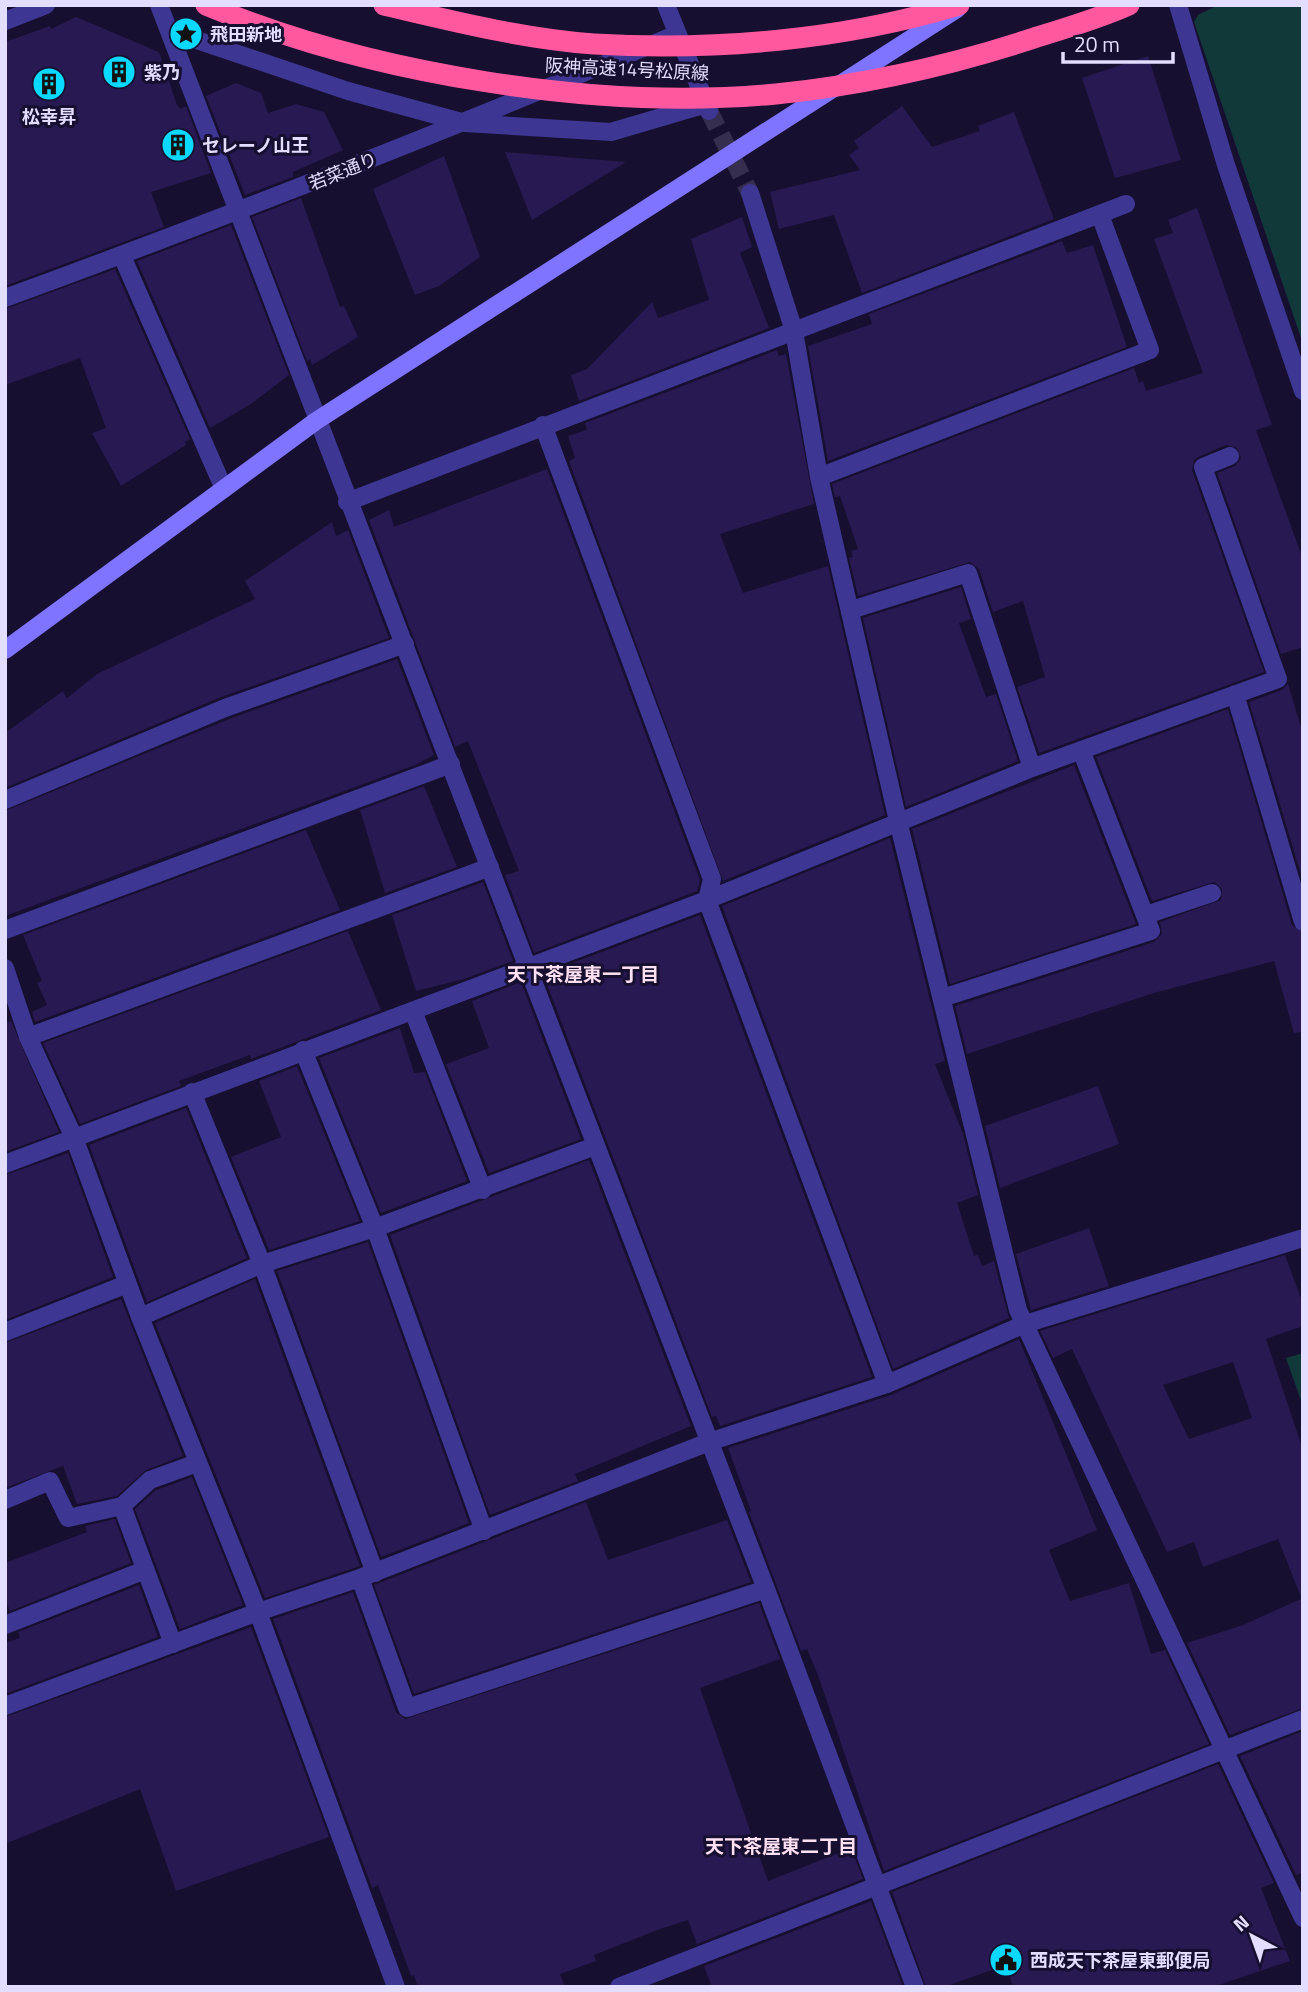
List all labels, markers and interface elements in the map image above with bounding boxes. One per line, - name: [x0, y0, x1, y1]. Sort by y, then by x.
- place icon: 飛田新地: [167, 15, 205, 53]
- place label: 飛田新地: [210, 21, 282, 48]
- scale bar: [1063, 21, 1173, 65]
- text: 20 m: [1074, 28, 1120, 60]
- street label: 阪神高速14号松原線: [544, 51, 710, 87]
- building icon: 紫乃: [100, 53, 138, 91]
- place label: 紫乃: [144, 59, 180, 86]
- building icon: 松幸昇: [30, 65, 68, 103]
- place label: 松幸昇: [22, 103, 76, 130]
- building icon: セレーノ山王: [159, 126, 197, 164]
- place label: セレーノ山王: [202, 132, 309, 159]
- street label: 若菜通り: [305, 145, 381, 197]
- district label: 天下茶屋東一丁目: [507, 959, 659, 988]
- district label: 天下茶屋東二丁目: [705, 1831, 857, 1860]
- north arrow: [1217, 1901, 1287, 1971]
- text: N: [1226, 1908, 1255, 1938]
- public building icon: 西成天下茶屋東郵便局: [987, 1941, 1025, 1979]
- place label: 西成天下茶屋東郵便局: [1030, 1947, 1210, 1974]

